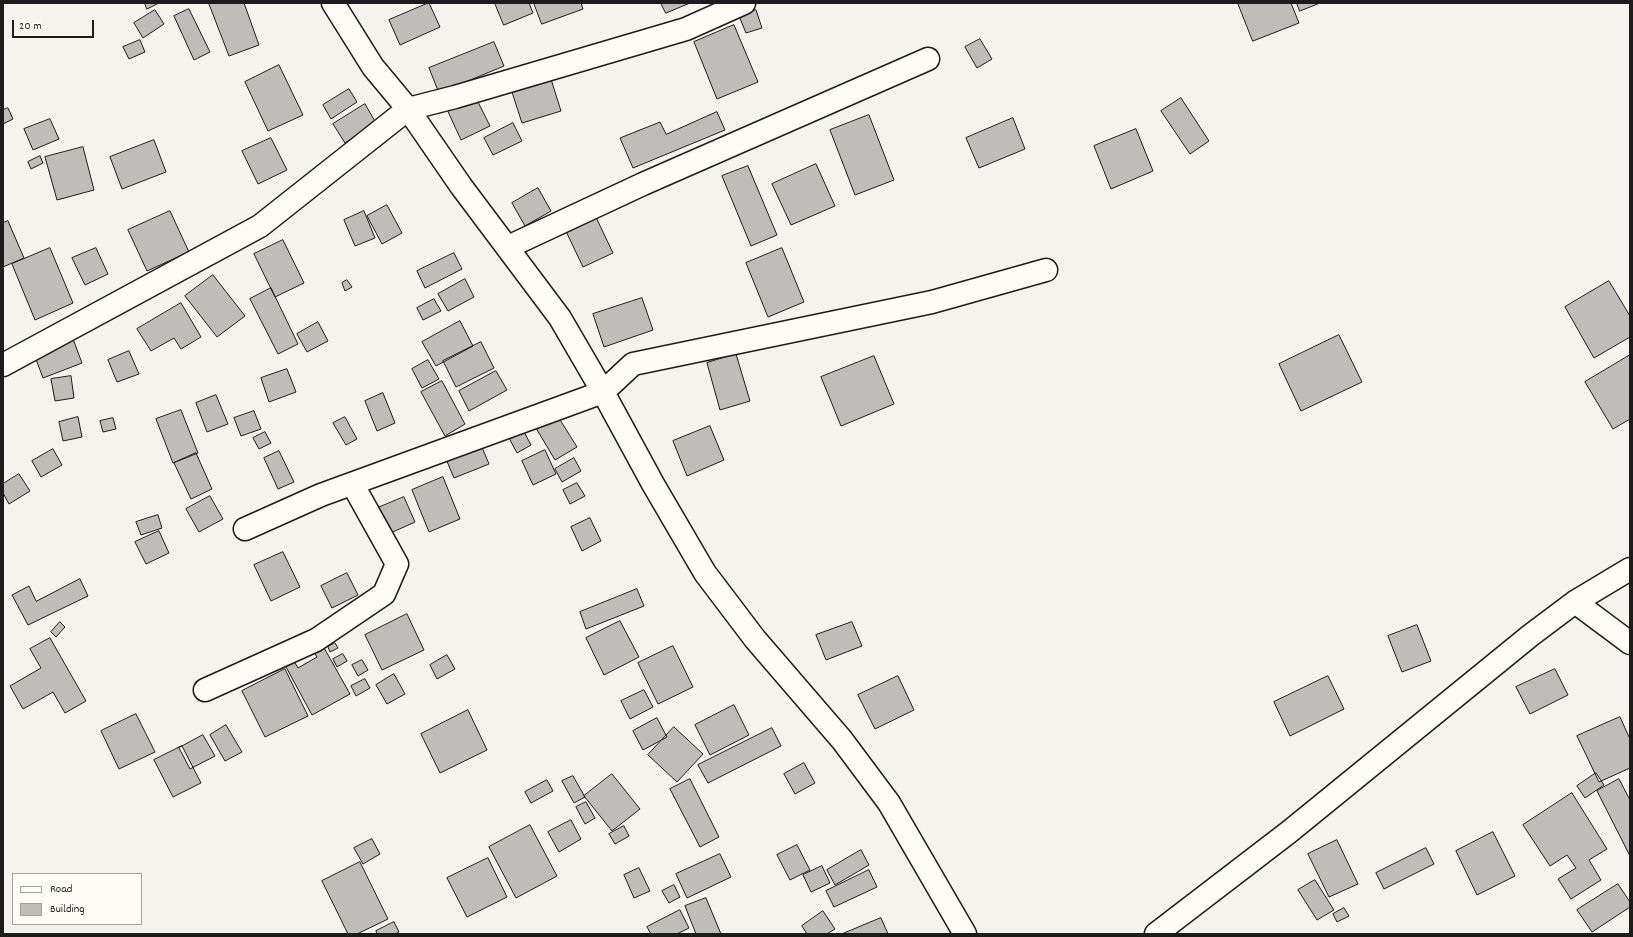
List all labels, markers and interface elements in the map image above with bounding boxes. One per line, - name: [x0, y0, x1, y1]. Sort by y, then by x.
- scale bar: [14, 12, 96, 38]
- text: 20 m: [19, 18, 42, 35]
- legend: [12, 873, 142, 925]
- text: Road: [50, 881, 72, 898]
- text: Building: [50, 901, 85, 918]

